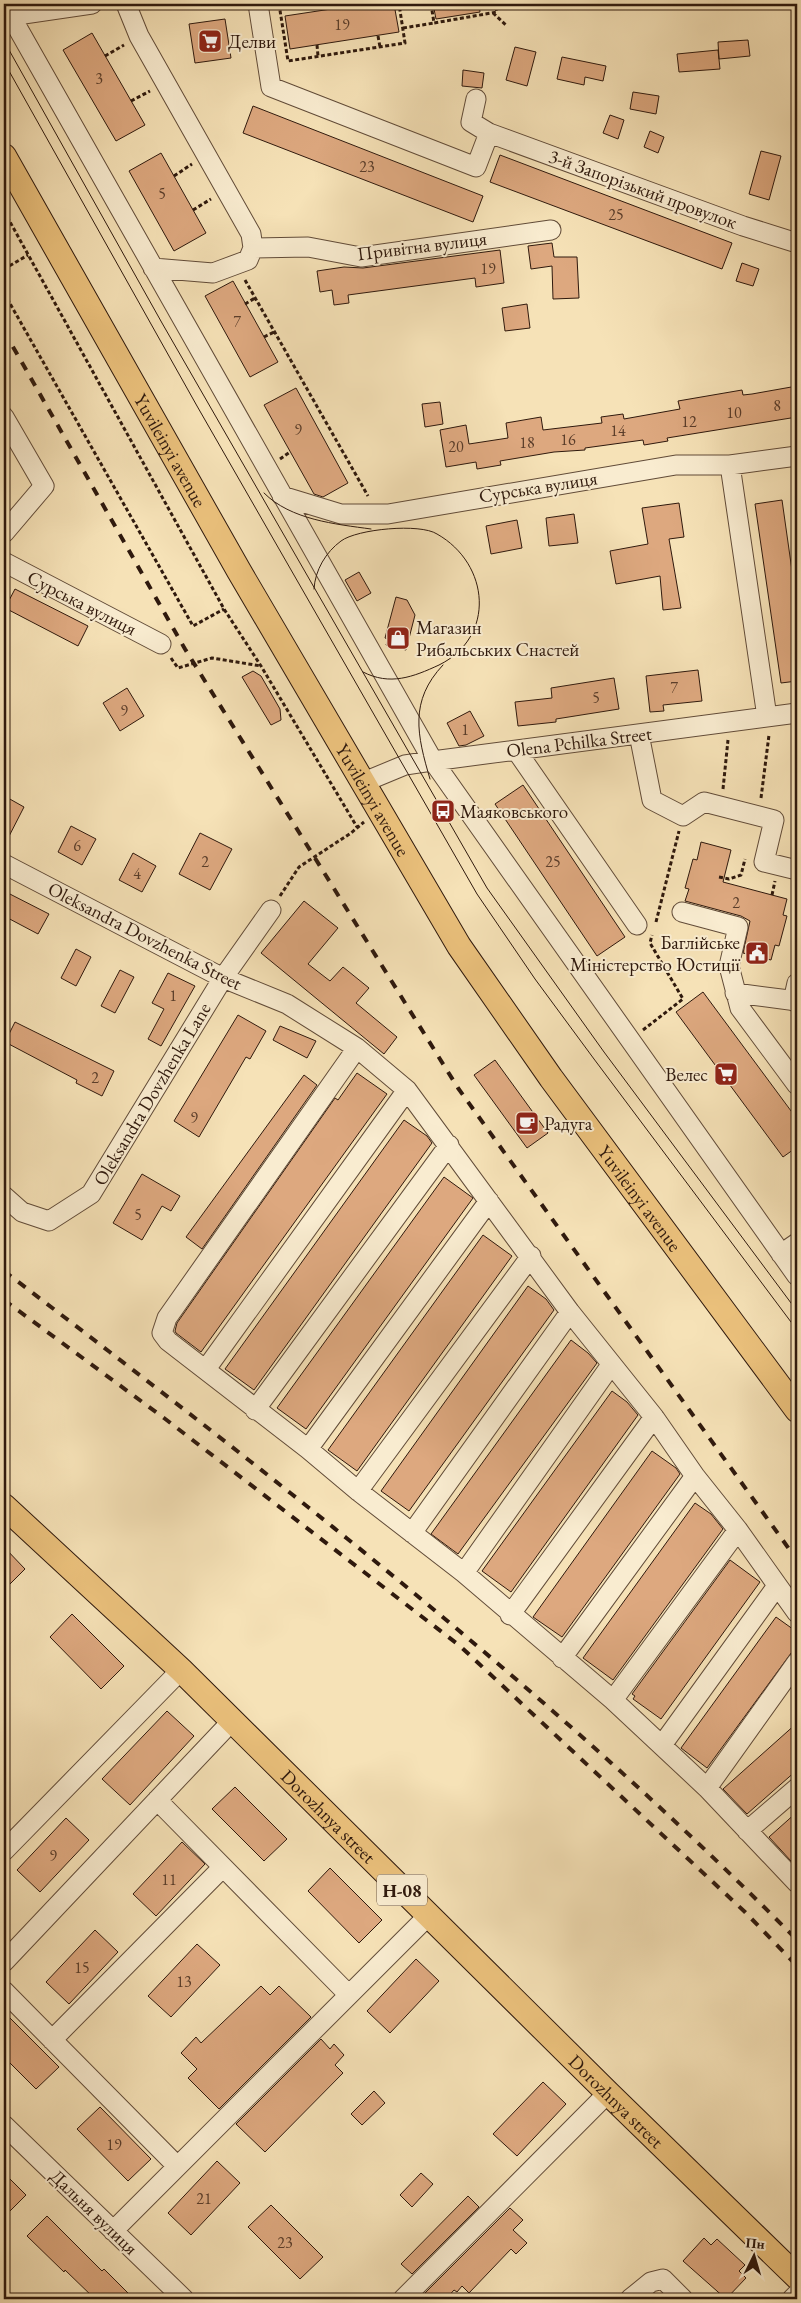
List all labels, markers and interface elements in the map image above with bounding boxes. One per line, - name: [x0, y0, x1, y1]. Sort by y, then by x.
- house number: 19: [334, 14, 350, 35]
- supermarket icon: Делви: [197, 28, 223, 54]
- place label: Делви: [228, 29, 276, 54]
- house number: 3: [95, 68, 103, 89]
- street label: 3-й Запорізький провулок: [545, 143, 741, 235]
- house number: 23: [359, 156, 375, 177]
- house number: 5: [158, 183, 166, 204]
- house number: 25: [608, 204, 624, 225]
- street label: Привітна вулиця: [356, 226, 489, 266]
- house number: 19: [480, 258, 496, 279]
- house number: 7: [233, 311, 241, 332]
- street label: Yuvileinyi avenue: [128, 389, 213, 511]
- house number: 8: [773, 395, 781, 416]
- house number: 10: [726, 402, 742, 423]
- house number: 12: [681, 411, 697, 432]
- house number: 9: [294, 419, 302, 440]
- house number: 14: [610, 420, 626, 441]
- house number: 16: [560, 429, 576, 450]
- house number: 18: [519, 432, 535, 453]
- house number: 20: [448, 436, 464, 457]
- street label: Сурська вулиця: [477, 465, 600, 509]
- street label: Сурська вулиця: [23, 565, 141, 642]
- place label: Магазин Рибальських Снастей: [416, 615, 579, 662]
- shop icon: Магазин Рибальських Снастей: [385, 625, 411, 651]
- house number: 7: [670, 677, 678, 698]
- house number: 5: [592, 687, 600, 708]
- house number: 9: [120, 700, 128, 721]
- house number: 1: [461, 719, 469, 740]
- street label: Olena Pchilka Street: [505, 721, 653, 763]
- street label: Yuvileinyi avenue: [330, 739, 416, 861]
- bus stop icon: Маяковського: [430, 798, 456, 824]
- place label: Маяковського: [460, 799, 568, 824]
- house number: 6: [73, 835, 81, 856]
- house number: 2: [201, 851, 209, 872]
- house number: 25: [545, 851, 561, 872]
- house number: 4: [133, 863, 141, 884]
- street label: Oleksandra Dovzhenka Street: [44, 876, 246, 996]
- house number: 2: [732, 892, 740, 913]
- place label: Баглійське Міністерство Юстиції: [570, 930, 740, 977]
- public building icon: Баглійське Міністерство Юстиції: [744, 940, 770, 966]
- house number: 1: [169, 985, 177, 1006]
- street label: Oleksandra Dovzhenka Lane: [87, 998, 217, 1190]
- supermarket icon: Велес: [713, 1061, 739, 1087]
- place label: Велес: [665, 1062, 708, 1087]
- house number: 2: [91, 1067, 99, 1088]
- house number: 9: [190, 1107, 198, 1128]
- cafe icon: Радуга: [514, 1110, 540, 1136]
- place label: Радуга: [544, 1111, 593, 1136]
- street label: Yuvileinyi avenue: [592, 1140, 688, 1256]
- house number: 5: [134, 1204, 142, 1225]
- street label: Dorozhnya street: [276, 1764, 381, 1869]
- house number: 9: [49, 1845, 57, 1866]
- house number: 11: [161, 1869, 177, 1890]
- road number: Н-08: [377, 1874, 427, 1906]
- house number: 15: [74, 1957, 90, 1978]
- house number: 13: [176, 1971, 192, 1992]
- street label: Dorozhnya street: [563, 2049, 670, 2153]
- house number: 19: [106, 2134, 122, 2155]
- street label: Дальня вулиця: [45, 2164, 144, 2261]
- house number: 21: [196, 2188, 212, 2209]
- north arrow: [728, 2230, 778, 2280]
- house number: 23: [277, 2232, 293, 2253]
- text: Пн: [745, 2233, 765, 2253]

